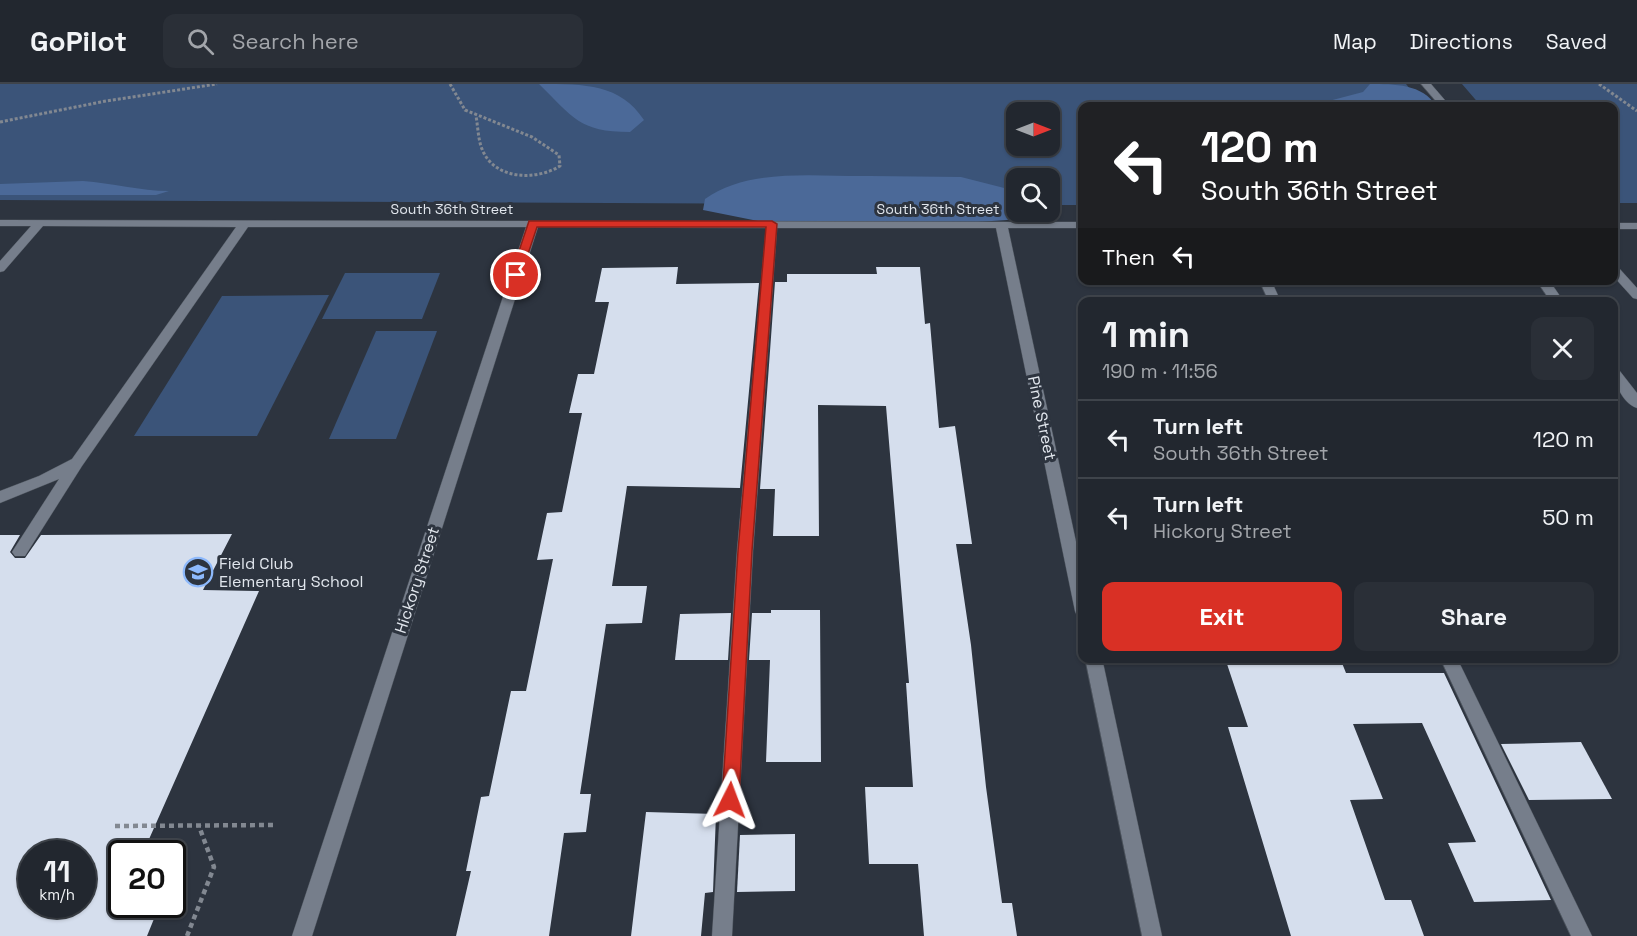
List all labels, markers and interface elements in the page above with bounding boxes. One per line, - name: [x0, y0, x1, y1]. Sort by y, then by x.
- search box: [163, 14, 583, 68]
- text: GoPilot: [30, 23, 127, 59]
- icon: search: [184, 25, 217, 58]
- text: Search here: [232, 27, 359, 55]
- text: Map: [1333, 28, 1377, 55]
- text: Directions: [1410, 28, 1513, 55]
- text: Saved: [1546, 28, 1607, 55]
- north arrow: [1006, 102, 1060, 156]
- map controls: [1006, 102, 1060, 222]
- text: 120 m: [1201, 121, 1319, 174]
- icon: left: [1102, 126, 1180, 204]
- button: search: [1006, 168, 1060, 222]
- text: South 36th Street: [1201, 173, 1438, 208]
- street label: South 36th Street: [391, 200, 513, 218]
- street label: South 36th Street: [877, 200, 999, 218]
- icon: left: [1167, 240, 1200, 273]
- text: Then: [1102, 243, 1155, 271]
- pin: [490, 249, 541, 300]
- icon: arrive: [499, 258, 532, 291]
- text: 1 min: [1102, 312, 1190, 358]
- button: close: [1531, 317, 1594, 380]
- text: 190 m · 11:56: [1102, 358, 1218, 384]
- street label: Pine Street: [1023, 374, 1061, 462]
- text: Turn left: [1153, 412, 1243, 440]
- icon: left: [1102, 423, 1135, 456]
- text: 120 m: [1533, 425, 1594, 453]
- text: South 36th Street: [1153, 440, 1329, 466]
- text: Turn left: [1153, 490, 1243, 518]
- icon: left: [1102, 501, 1135, 534]
- text: 50 m: [1542, 503, 1594, 531]
- text: Hickory Street: [1153, 518, 1292, 544]
- street label: Hickory Street: [390, 524, 444, 636]
- place label: Field Club Elementary School: [219, 553, 364, 592]
- school or university icon: Field Club Elementary School: [182, 556, 214, 588]
- button: Exit: [1102, 582, 1342, 651]
- button: Share: [1354, 582, 1594, 651]
- position arrow: [698, 768, 762, 832]
- speed limit sign: 20: [108, 840, 186, 918]
- text: 11: [43, 852, 71, 891]
- text: km/h: [39, 885, 75, 904]

